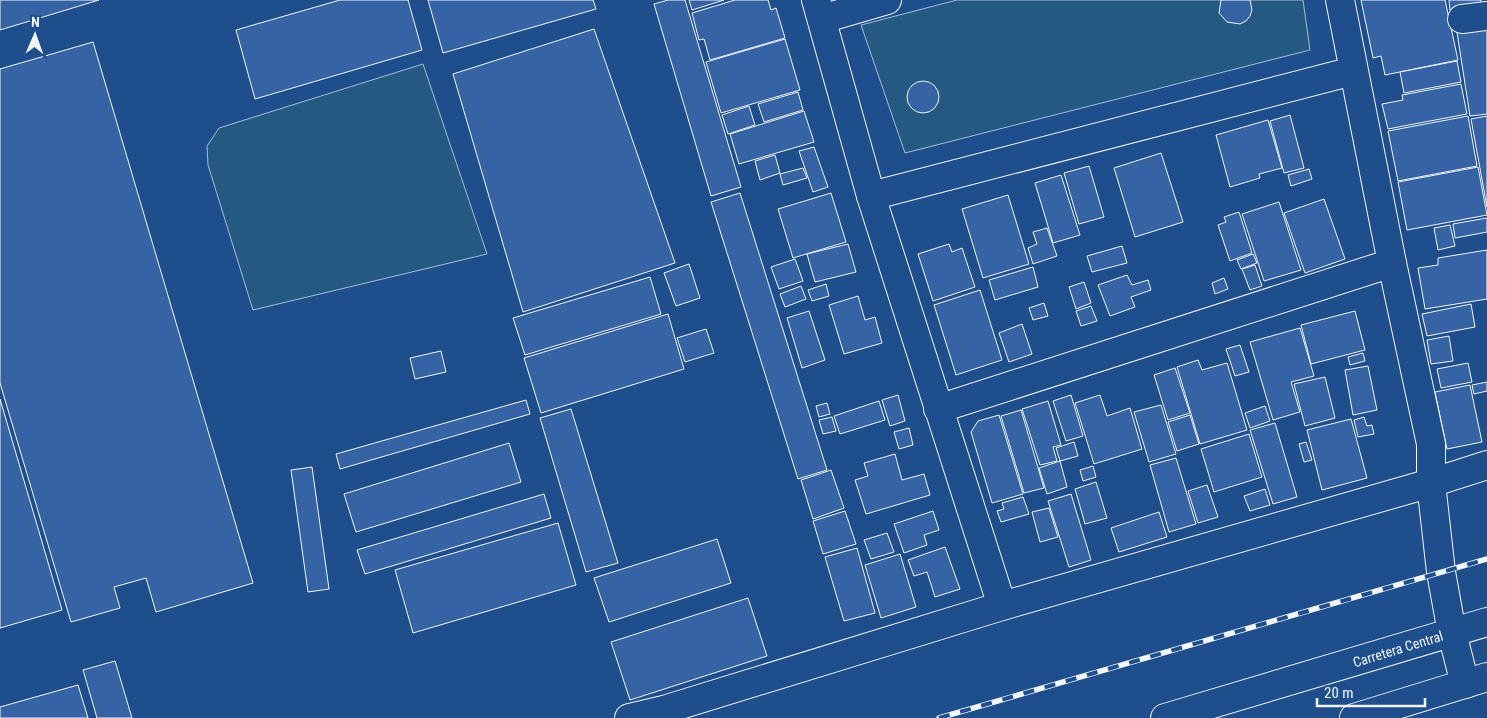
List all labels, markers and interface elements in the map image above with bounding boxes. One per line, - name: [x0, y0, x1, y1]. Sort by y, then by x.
- north arrow: [10, 10, 60, 60]
- text: N: [31, 14, 40, 30]
- street label: Carretera Central: [1351, 628, 1445, 670]
- scale bar: [1317, 676, 1424, 708]
- text: 20 m: [1324, 684, 1354, 702]

